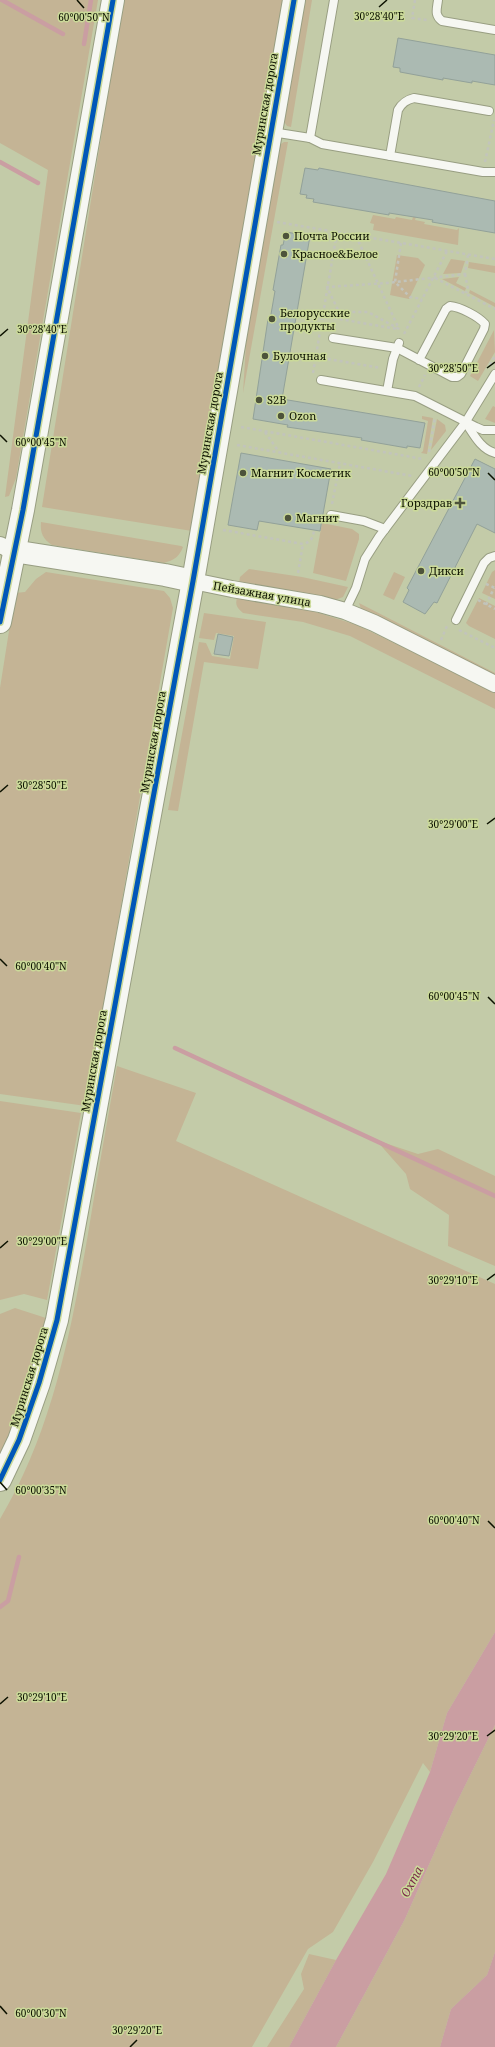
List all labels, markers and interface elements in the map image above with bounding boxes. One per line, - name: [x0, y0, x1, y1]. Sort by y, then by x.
- text: 30°28'40"E: [354, 9, 404, 23]
- text: 60°00'50"N: [58, 10, 110, 24]
- street label: Муринская дорога: [248, 51, 281, 156]
- place label: Почта России: [294, 228, 370, 243]
- marker: Почта России: [281, 231, 291, 241]
- place label: Красное&Белое: [292, 246, 378, 261]
- marker: Красное&Белое: [279, 249, 289, 259]
- place label: Белорусские продукты: [280, 305, 350, 333]
- marker: Белорусские продукты: [267, 314, 277, 324]
- text: 30°28'40"E: [17, 322, 67, 336]
- place label: Булочная: [273, 348, 326, 363]
- marker: Булочная: [260, 351, 270, 361]
- text: 30°28'50"E: [428, 361, 478, 375]
- street label: Муринская дорога: [193, 370, 226, 475]
- place label: S2B: [267, 392, 286, 407]
- marker: S2B: [254, 395, 264, 405]
- place label: Ozon: [289, 408, 316, 423]
- marker: Ozon: [276, 411, 286, 421]
- text: 60°00'45"N: [15, 435, 67, 449]
- place label: Магнит Косметик: [251, 465, 351, 480]
- text: 60°00'50"N: [428, 465, 480, 479]
- marker: Магнит Косметик: [238, 468, 248, 478]
- place label: Горздрав: [401, 495, 452, 510]
- marker: Горздрав: [455, 498, 465, 508]
- place label: Магнит: [296, 510, 339, 525]
- marker: Магнит: [283, 513, 293, 523]
- place label: Дикси: [429, 563, 464, 578]
- marker: Дикси: [416, 566, 426, 576]
- street label: Пейзажная улица: [212, 578, 312, 609]
- street label: Муринская дорога: [136, 689, 169, 794]
- text: 30°28'50"E: [17, 778, 67, 792]
- text: 30°29'00"E: [428, 817, 478, 831]
- text: 60°00'40"N: [15, 959, 67, 973]
- text: 60°00'45"N: [428, 989, 480, 1003]
- street label: Муринская дорога: [77, 1008, 110, 1113]
- text: 30°29'00"E: [17, 1234, 67, 1248]
- text: 30°29'10"E: [428, 1273, 478, 1287]
- street label: Муринская дорога: [6, 1325, 51, 1429]
- text: 60°00'35"N: [15, 1483, 67, 1497]
- text: 60°00'40"N: [428, 1513, 480, 1527]
- text: 30°29'10"E: [17, 1690, 67, 1704]
- text: 30°29'20"E: [428, 1729, 478, 1743]
- water label: Охта: [396, 1863, 427, 1900]
- text: 60°00'30"N: [15, 2006, 67, 2020]
- text: 30°29'20"E: [112, 2023, 162, 2037]

